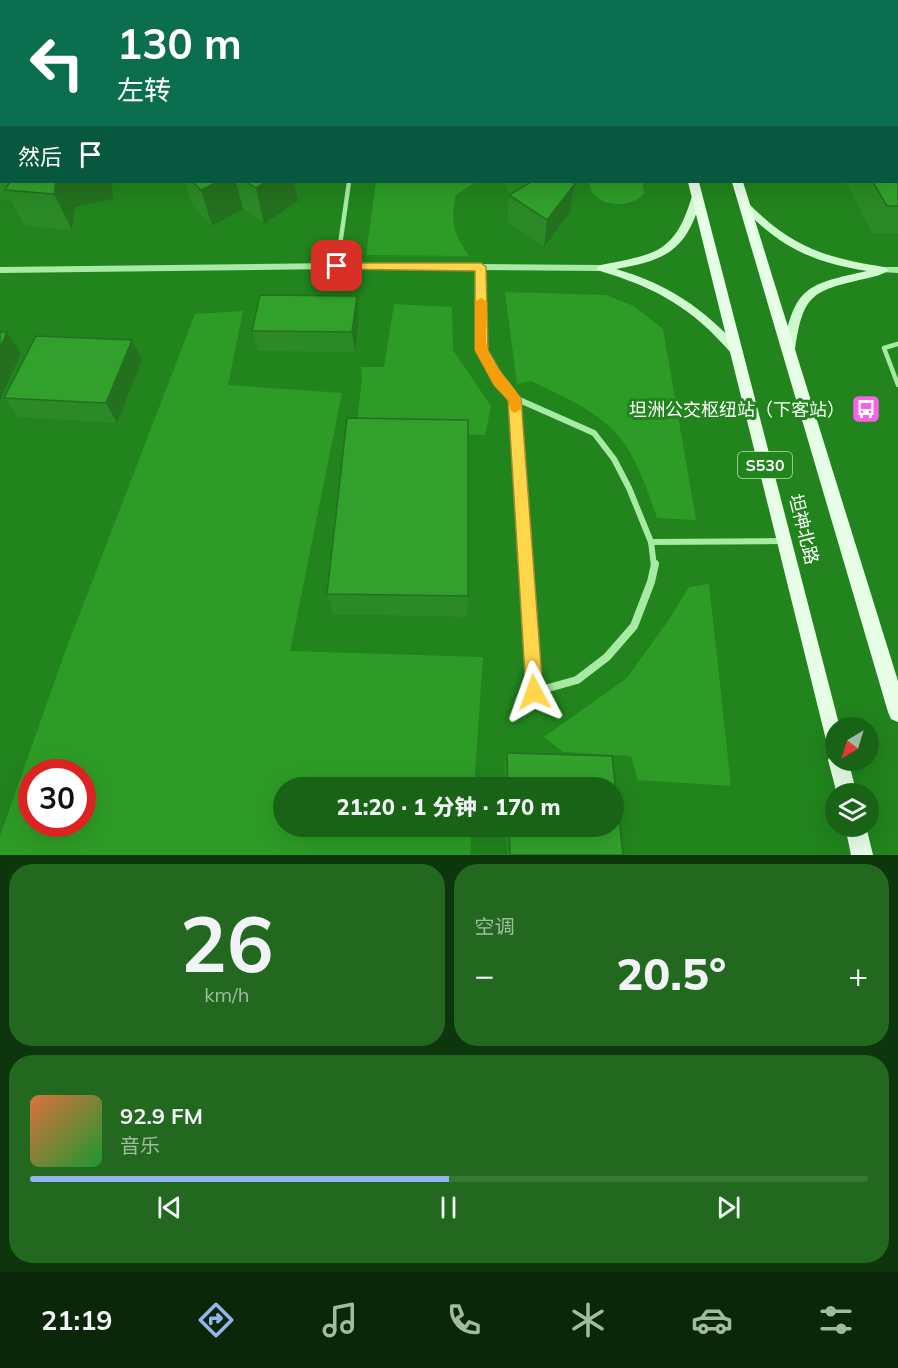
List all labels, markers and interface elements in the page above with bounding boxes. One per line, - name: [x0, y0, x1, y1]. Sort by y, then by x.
- text: 130 m: [117, 17, 242, 70]
- icon: left: [18, 24, 96, 102]
- text: 左转: [117, 73, 171, 107]
- icon: arrive: [74, 138, 107, 171]
- text: 然后: [18, 143, 62, 171]
- pin: [311, 240, 362, 291]
- icon: arrive: [320, 249, 353, 282]
- bus stop icon: 坦洲公交枢纽站（下客站）: [850, 393, 882, 425]
- place label: 坦洲公交枢纽站（下客站）: [629, 398, 845, 421]
- road number: S530: [738, 452, 792, 478]
- street label: 坦神北路: [784, 491, 824, 567]
- position arrow: [502, 660, 566, 724]
- north arrow: [825, 717, 879, 771]
- map controls: [825, 717, 879, 837]
- speed limit sign: 30: [18, 759, 96, 837]
- button: layers: [825, 783, 879, 837]
- text: 21:20 · 1 分钟 · 170 m: [336, 793, 561, 821]
- text: 26: [180, 894, 274, 992]
- text: 空调: [475, 914, 515, 939]
- text: 20.5°: [616, 945, 726, 1001]
- text: −: [475, 954, 494, 995]
- text: +: [848, 954, 868, 995]
- text: km/h: [204, 982, 249, 1007]
- text: 92.9 FM: [120, 1102, 203, 1130]
- text: 音乐: [120, 1133, 160, 1158]
- icon: previous: [153, 1191, 186, 1224]
- icon: pause: [432, 1191, 465, 1224]
- icon: next: [712, 1191, 745, 1224]
- icon: directions: [195, 1299, 237, 1341]
- icon: music: [319, 1299, 361, 1341]
- icon: phone: [443, 1299, 485, 1341]
- icon: climate: [567, 1299, 609, 1341]
- icon: car: [691, 1299, 733, 1341]
- icon: filters: [815, 1299, 857, 1341]
- text: 21:19: [41, 1303, 113, 1337]

